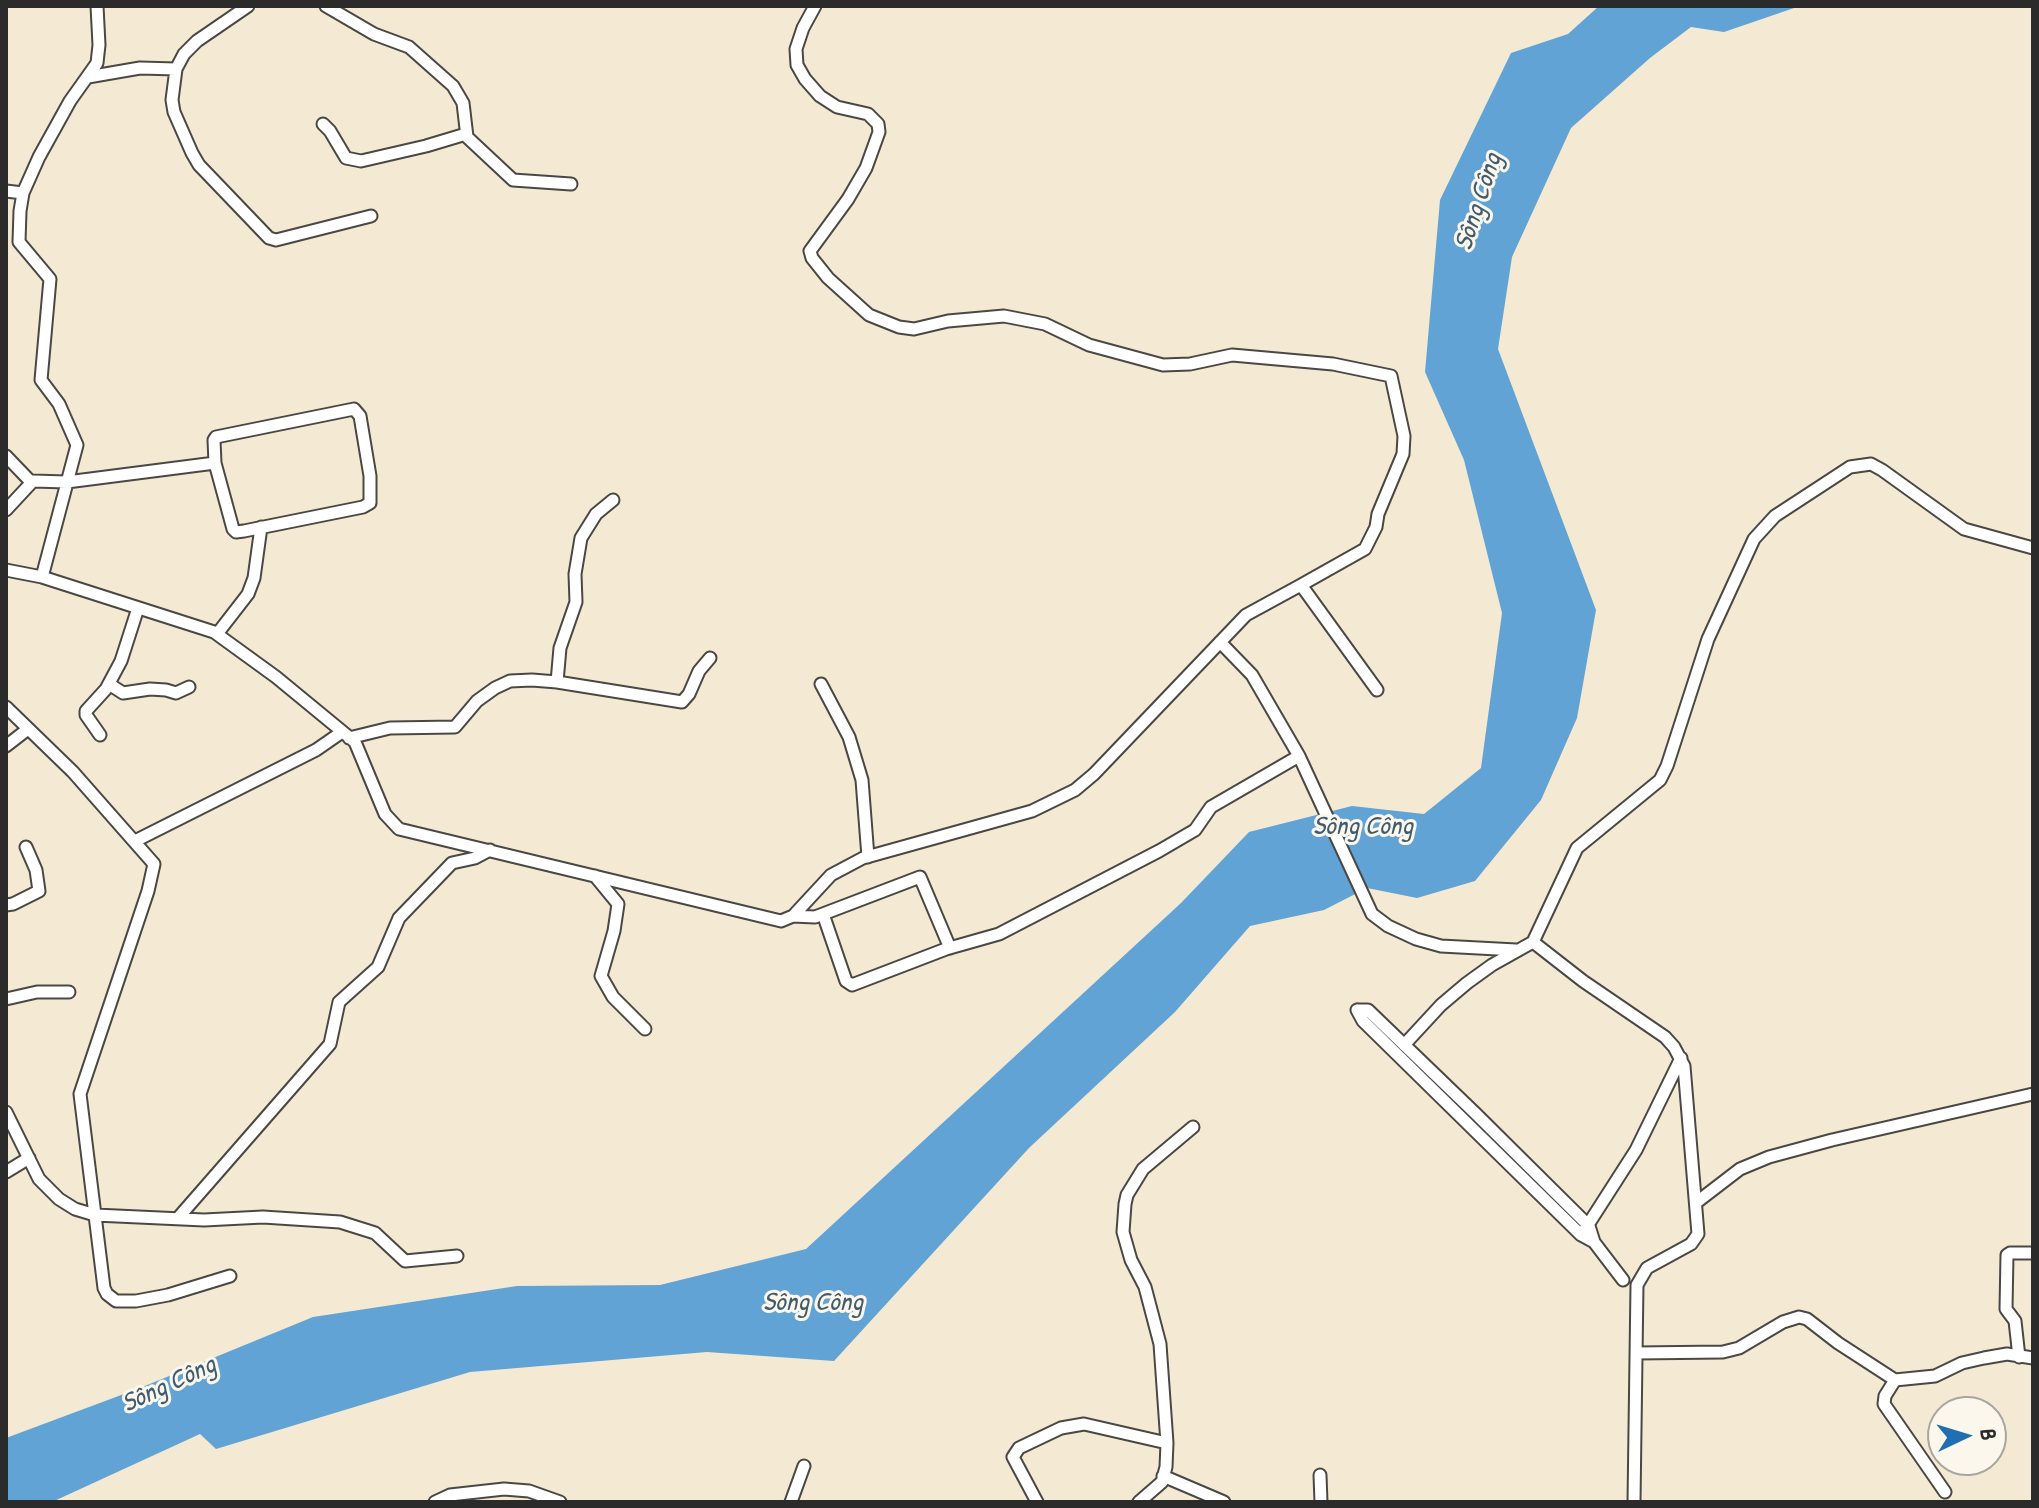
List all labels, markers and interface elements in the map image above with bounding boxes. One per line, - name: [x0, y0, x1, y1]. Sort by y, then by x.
- water label: Sông Công: [1449, 150, 1509, 254]
- water label: Sông Công: [1313, 811, 1413, 843]
- water label: Sông Công: [763, 1287, 863, 1319]
- water label: Sông Công: [117, 1350, 221, 1420]
- north arrow: [1927, 1396, 2007, 1476]
- text: B: [1974, 1428, 2004, 1441]

